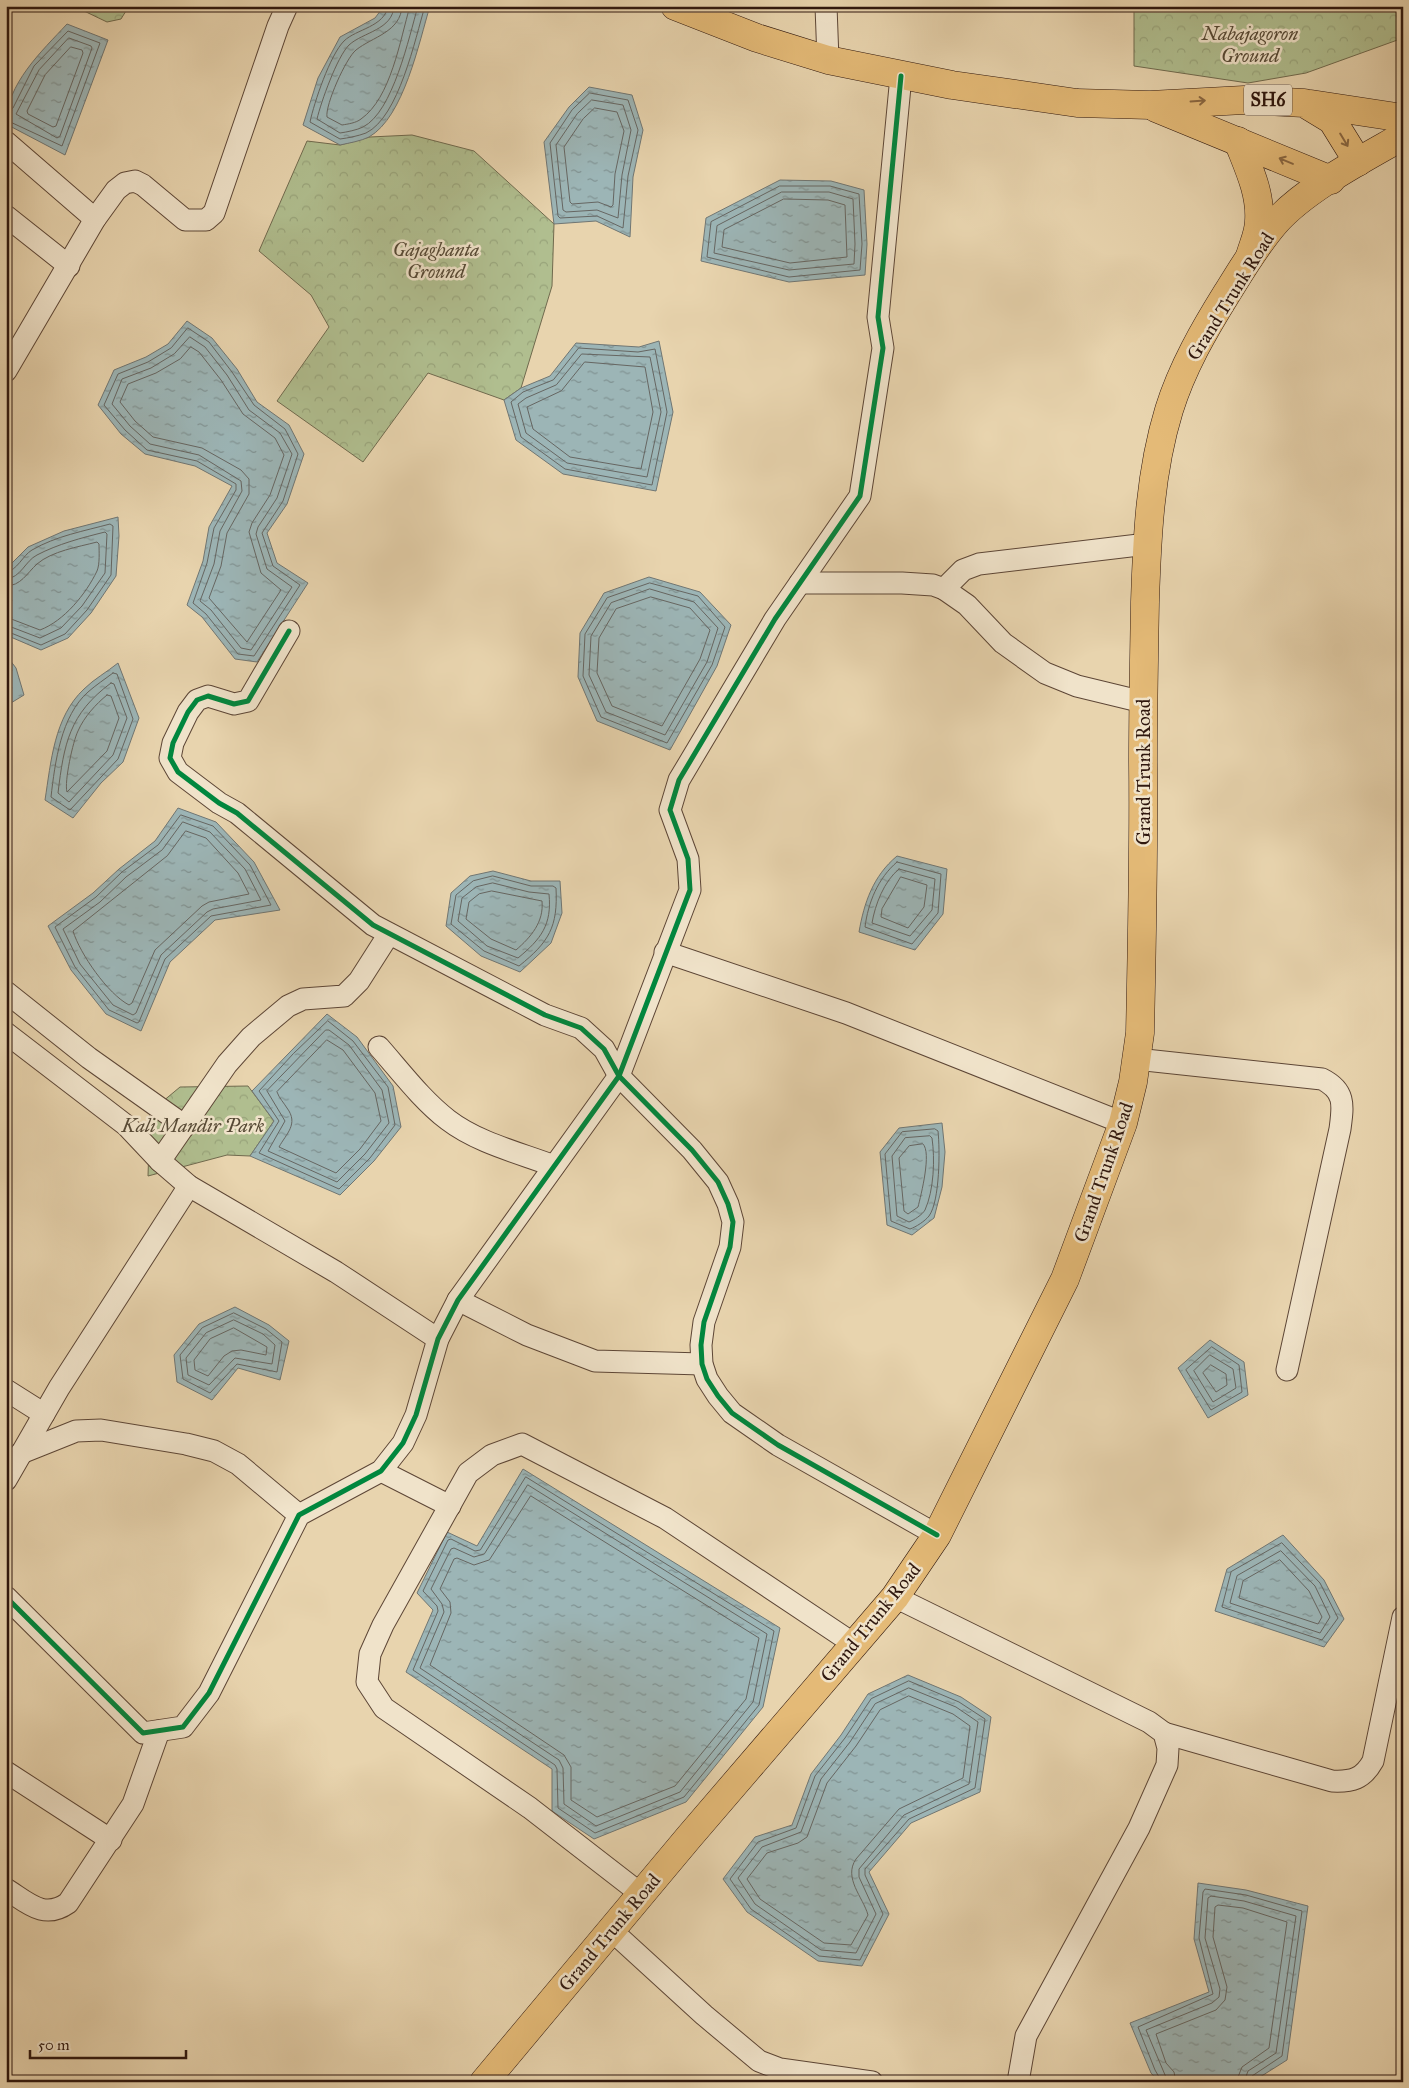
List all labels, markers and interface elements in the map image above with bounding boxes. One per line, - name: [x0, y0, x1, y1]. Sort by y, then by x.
- park label: Nabajagoron Ground: [1201, 22, 1298, 67]
- road number: SH6: [1244, 84, 1292, 116]
- one-way arrow: [1190, 97, 1206, 106]
- one-way arrow: [1340, 132, 1350, 146]
- one-way arrow: [1279, 155, 1294, 165]
- street label: Grand Trunk Road: [1182, 228, 1279, 364]
- park label: Gajaghanta Ground: [393, 238, 479, 283]
- street label: Grand Trunk Road: [1132, 698, 1155, 845]
- street label: Grand Trunk Road: [1069, 1099, 1138, 1245]
- park label: Kali Mandir Park: [121, 1114, 265, 1137]
- street label: Grand Trunk Road: [815, 1558, 926, 1686]
- street label: Grand Trunk Road: [553, 1868, 666, 1996]
- scale bar: [30, 2028, 186, 2060]
- text: 50 m: [38, 2036, 70, 2054]

